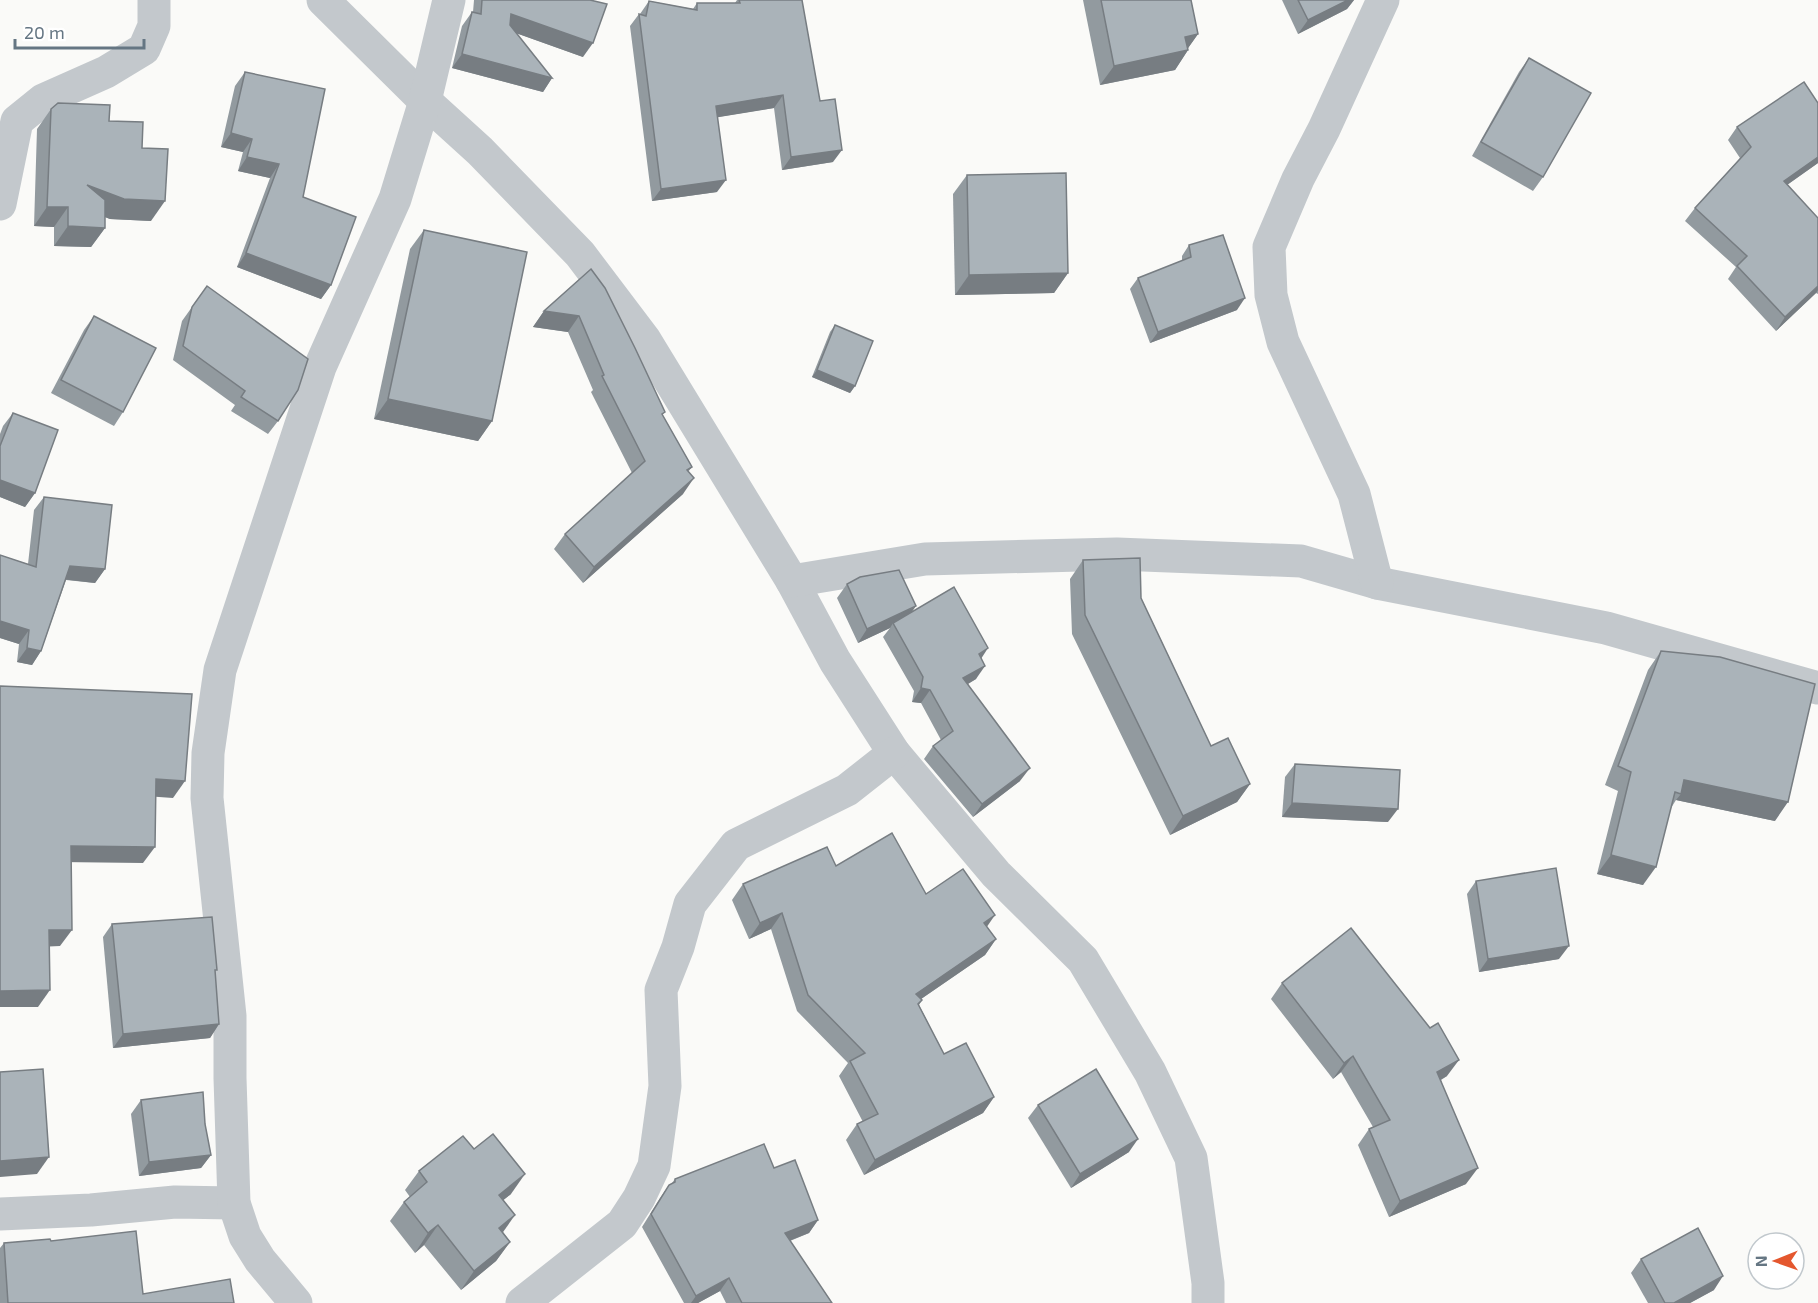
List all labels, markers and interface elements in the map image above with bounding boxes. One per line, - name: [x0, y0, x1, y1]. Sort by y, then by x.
- scale bar: [15, 12, 144, 50]
- text: 20 m: [24, 21, 65, 43]
- north arrow: [1746, 1231, 1806, 1291]
- text: N: [1751, 1255, 1770, 1267]

